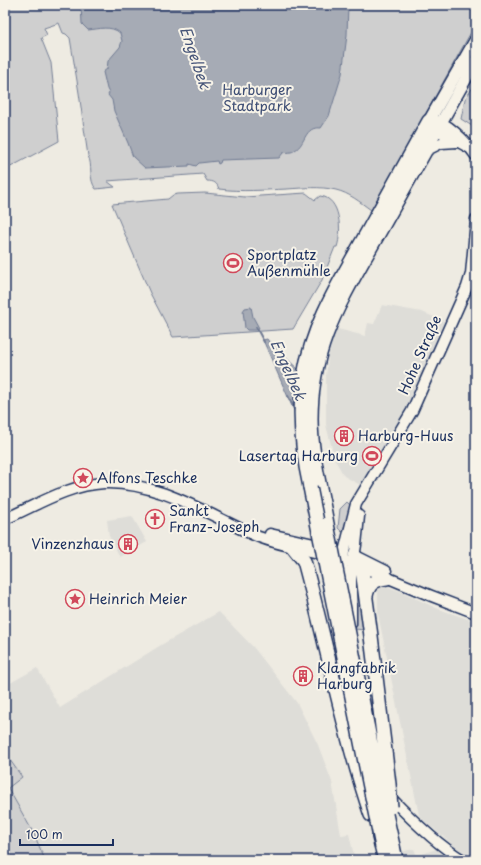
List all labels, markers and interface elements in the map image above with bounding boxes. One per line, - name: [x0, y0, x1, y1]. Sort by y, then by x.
- water label: Engelbek: [175, 23, 218, 93]
- park label: Harburger Stadtpark: [222, 79, 292, 116]
- place label: Sportplatz Außenmühle: [247, 244, 331, 281]
- sports icon: Sportplatz Außenmühle: [222, 252, 244, 274]
- street label: Hohe Straße: [393, 312, 446, 398]
- water label: Engelbek: [266, 335, 313, 404]
- building icon: Harburg-Huus: [333, 425, 355, 447]
- place label: Harburg-Huus: [358, 425, 453, 446]
- place label: Lasertag Harburg: [239, 445, 358, 466]
- sports icon: Lasertag Harburg: [361, 445, 383, 467]
- place icon: Alfons Teschke: [72, 467, 94, 489]
- place label: Alfons Teschke: [97, 467, 197, 488]
- place label: Sankt Franz-Joseph: [169, 500, 259, 537]
- church icon: Sankt Franz-Joseph: [144, 508, 166, 530]
- place label: Vinzenzhaus: [31, 533, 114, 554]
- building icon: Vinzenzhaus: [117, 533, 139, 555]
- place icon: Heinrich Meier: [64, 588, 86, 610]
- place label: Heinrich Meier: [89, 588, 187, 609]
- place label: Klangfabrik Harburg: [317, 657, 397, 694]
- building icon: Klangfabrik Harburg: [292, 665, 314, 687]
- scale bar: [20, 821, 113, 847]
- text: 100 m: [26, 825, 63, 843]

